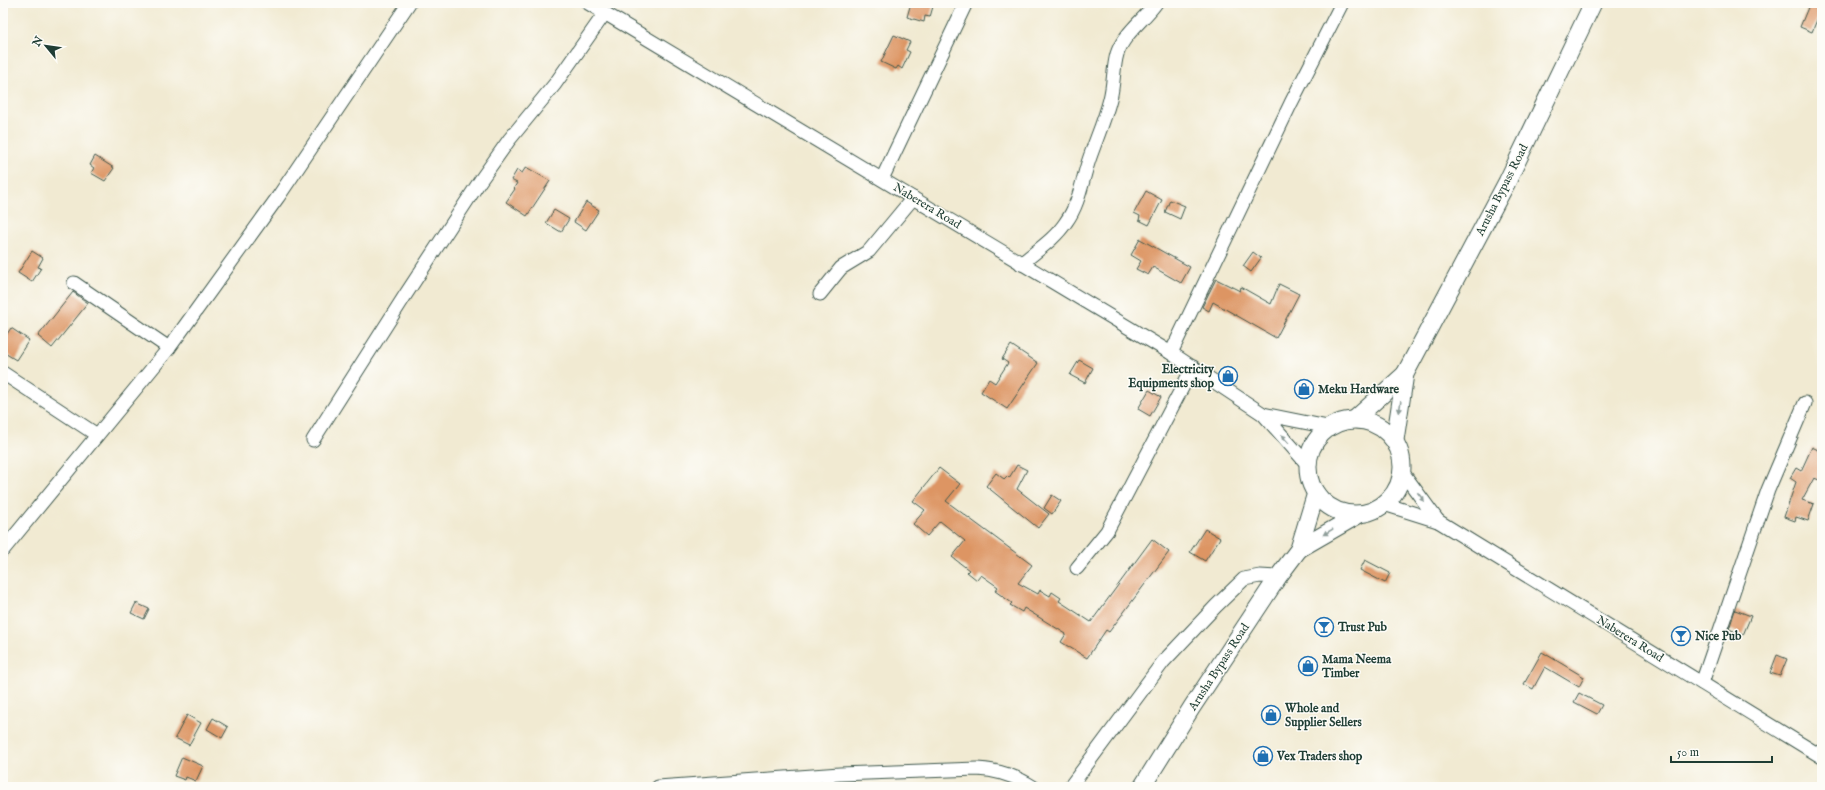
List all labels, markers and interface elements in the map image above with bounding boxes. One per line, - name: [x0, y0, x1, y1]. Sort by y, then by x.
- north arrow: [26, 26, 66, 66]
- text: N: [29, 34, 47, 50]
- street label: Arusha Bypass Road: [1472, 141, 1533, 240]
- street label: Naberera Road: [890, 180, 964, 232]
- place label: Electricity Equipments shop: [1128, 362, 1215, 392]
- shop icon: Electricity Equipments shop: [1217, 365, 1239, 387]
- shop icon: Meku Hardware: [1293, 378, 1315, 400]
- place label: Meku Hardware: [1318, 382, 1400, 397]
- one-way arrow: [1397, 401, 1403, 413]
- one-way arrow: [1281, 434, 1290, 445]
- one-way arrow: [1416, 491, 1425, 502]
- one-way arrow: [1323, 528, 1334, 535]
- street label: Naberera Road: [1594, 612, 1667, 666]
- bar icon: Trust Pub: [1313, 616, 1335, 638]
- street label: Arusha Bypass Road: [1185, 620, 1254, 715]
- place label: Trust Pub: [1337, 620, 1388, 635]
- bar icon: Nice Pub: [1670, 625, 1692, 647]
- place label: Nice Pub: [1694, 629, 1742, 644]
- place label: Mama Neema Timber: [1321, 652, 1392, 681]
- shop icon: Mama Neema Timber: [1297, 655, 1319, 677]
- place label: Whole and Supplier Sellers: [1284, 701, 1362, 731]
- shop icon: Whole and Supplier Sellers: [1260, 704, 1282, 726]
- scale bar: [1671, 738, 1772, 764]
- shop icon: Vex Traders shop: [1252, 745, 1274, 767]
- text: 50 m: [1677, 745, 1699, 760]
- place label: Vex Traders shop: [1276, 749, 1363, 765]

